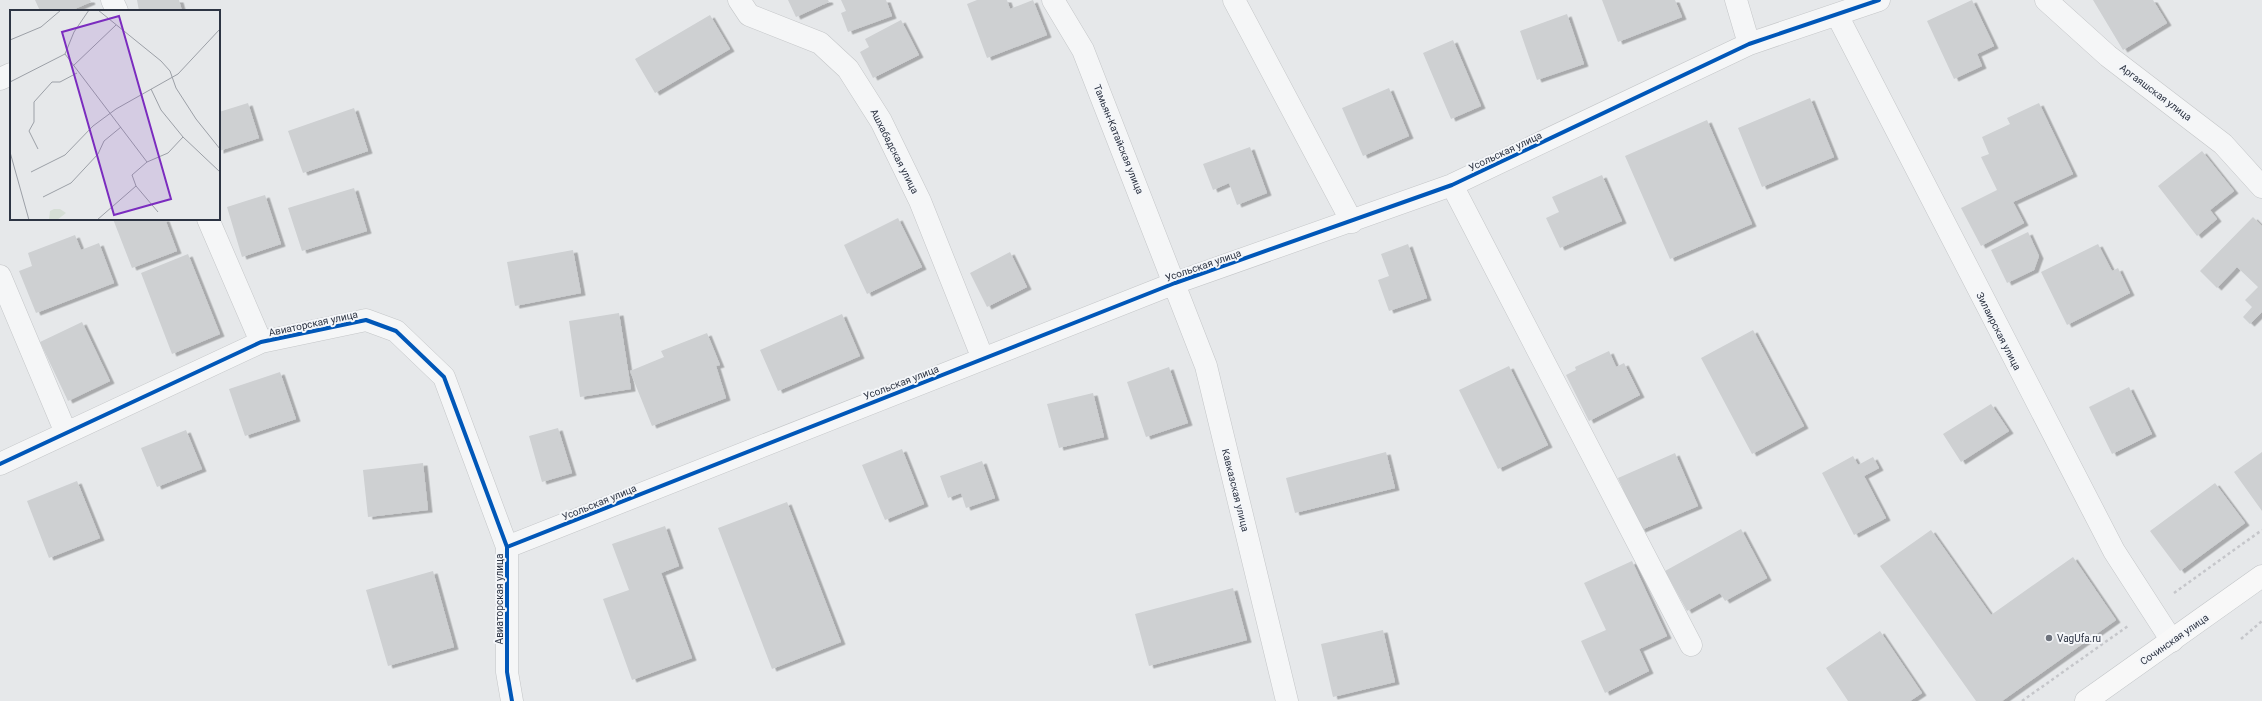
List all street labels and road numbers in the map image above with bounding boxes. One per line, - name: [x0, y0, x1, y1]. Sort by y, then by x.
- street label: Аргаяшская улица: [2118, 62, 2194, 123]
- street label: Тамьян-Катайская улица: [1092, 83, 1146, 195]
- street label: Ашхабадская улица: [868, 107, 921, 195]
- street label: Усольская улица: [1467, 130, 1544, 173]
- street label: Усольская улица: [1164, 247, 1243, 284]
- street label: Зилаирская улица: [1974, 290, 2023, 372]
- street label: Авиаторская улица: [268, 309, 359, 338]
- street label: Усольская улица: [862, 363, 940, 402]
- street label: Кавказская улица: [1220, 448, 1251, 533]
- street label: Усольская улица: [560, 482, 638, 522]
- street label: Авиаторская улица: [494, 554, 505, 644]
- street label: Сочинская улица: [2138, 612, 2210, 667]

